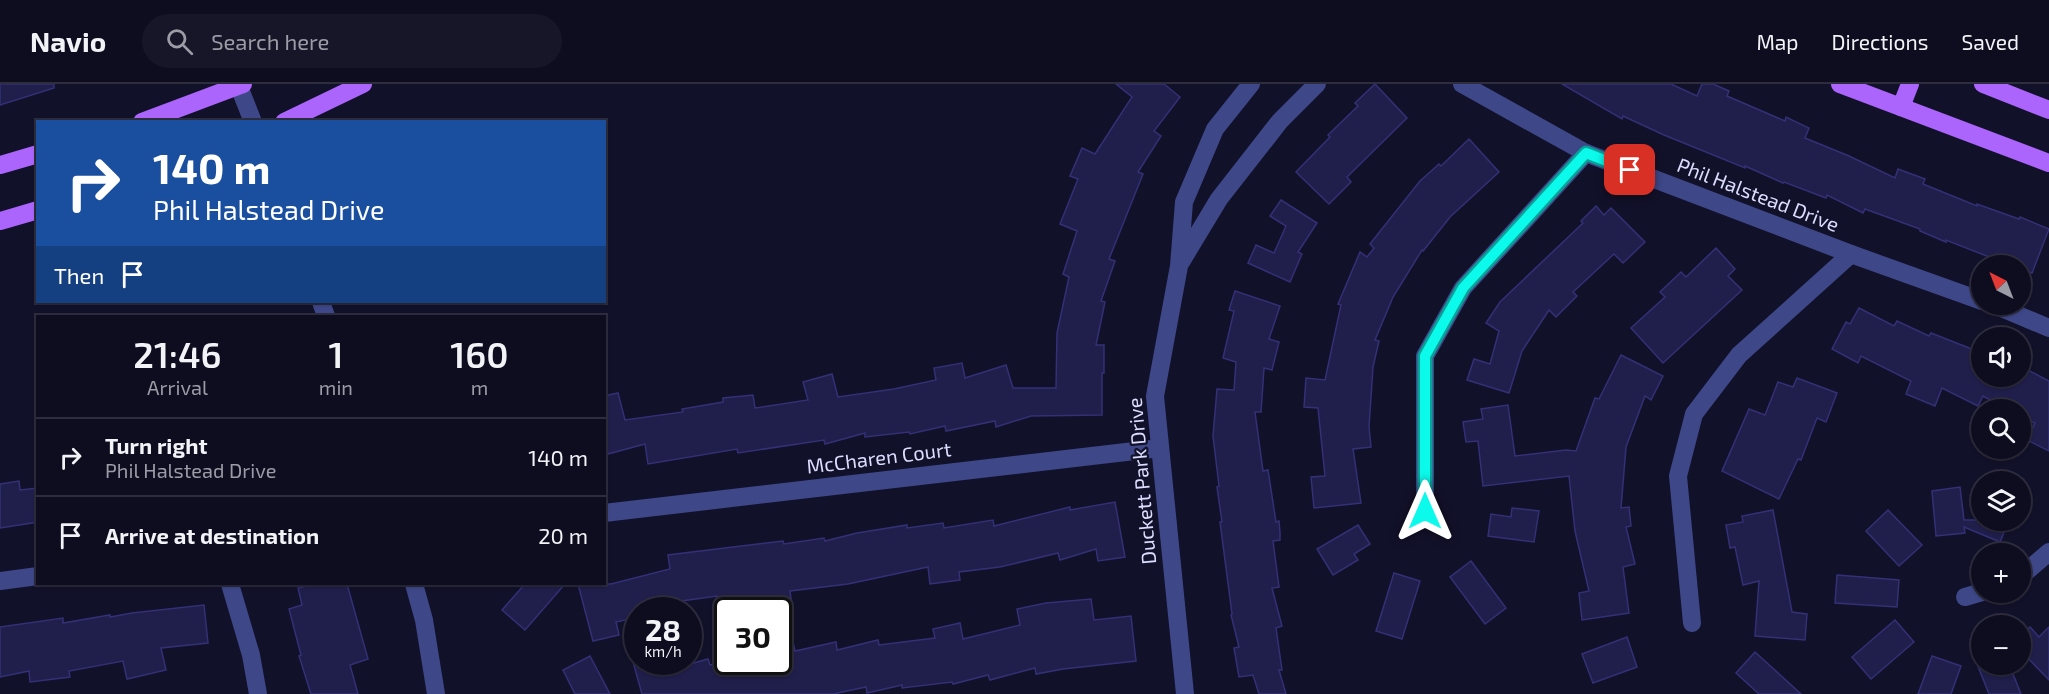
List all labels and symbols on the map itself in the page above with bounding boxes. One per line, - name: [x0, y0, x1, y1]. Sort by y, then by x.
- pin: [1604, 144, 1655, 195]
- street label: Phil Halstead Drive: [1674, 152, 1843, 236]
- north arrow: [1971, 255, 2031, 315]
- street label: Duckett Park Drive: [1122, 397, 1160, 566]
- street label: McCharen Court: [805, 436, 953, 478]
- position arrow: [1393, 479, 1457, 543]
- speed limit sign: 30: [714, 597, 792, 675]

